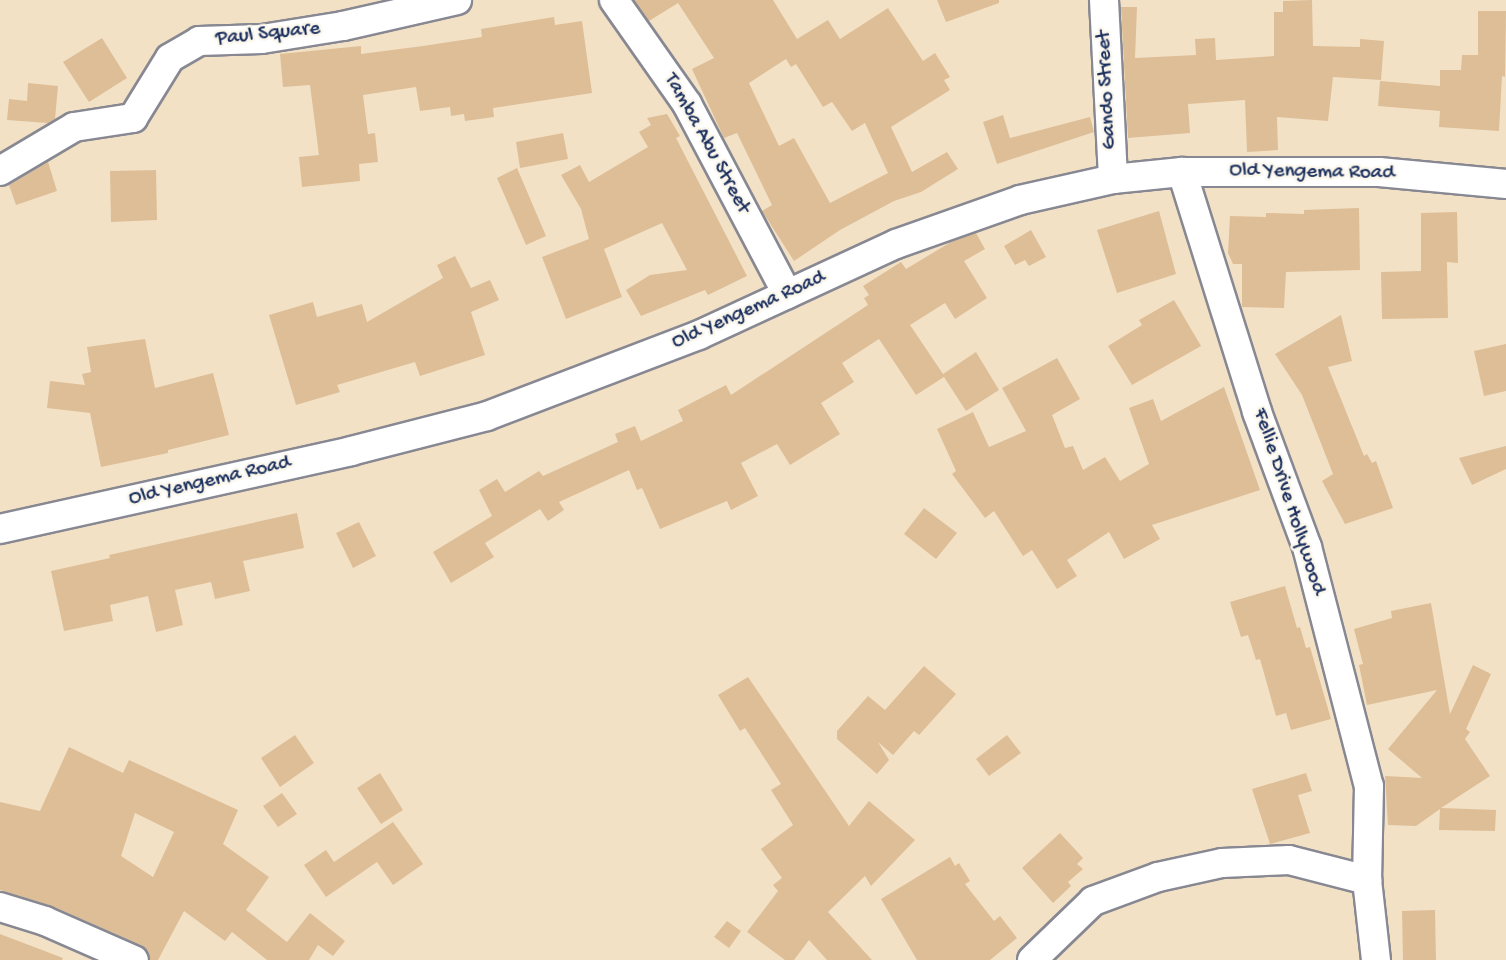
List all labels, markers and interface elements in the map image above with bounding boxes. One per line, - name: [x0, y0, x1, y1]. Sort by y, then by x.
- street label: Paul Square: [215, 17, 321, 53]
- street label: Gando Street: [1092, 30, 1124, 150]
- street label: Tamba Abu Street: [657, 69, 755, 219]
- street label: Old Yengema Road: [1229, 159, 1395, 187]
- street label: Old Yengema Road: [668, 266, 830, 356]
- street label: Fellie Drive Hollywood: [1246, 405, 1330, 599]
- street label: Old Yengema Road: [127, 451, 293, 513]

